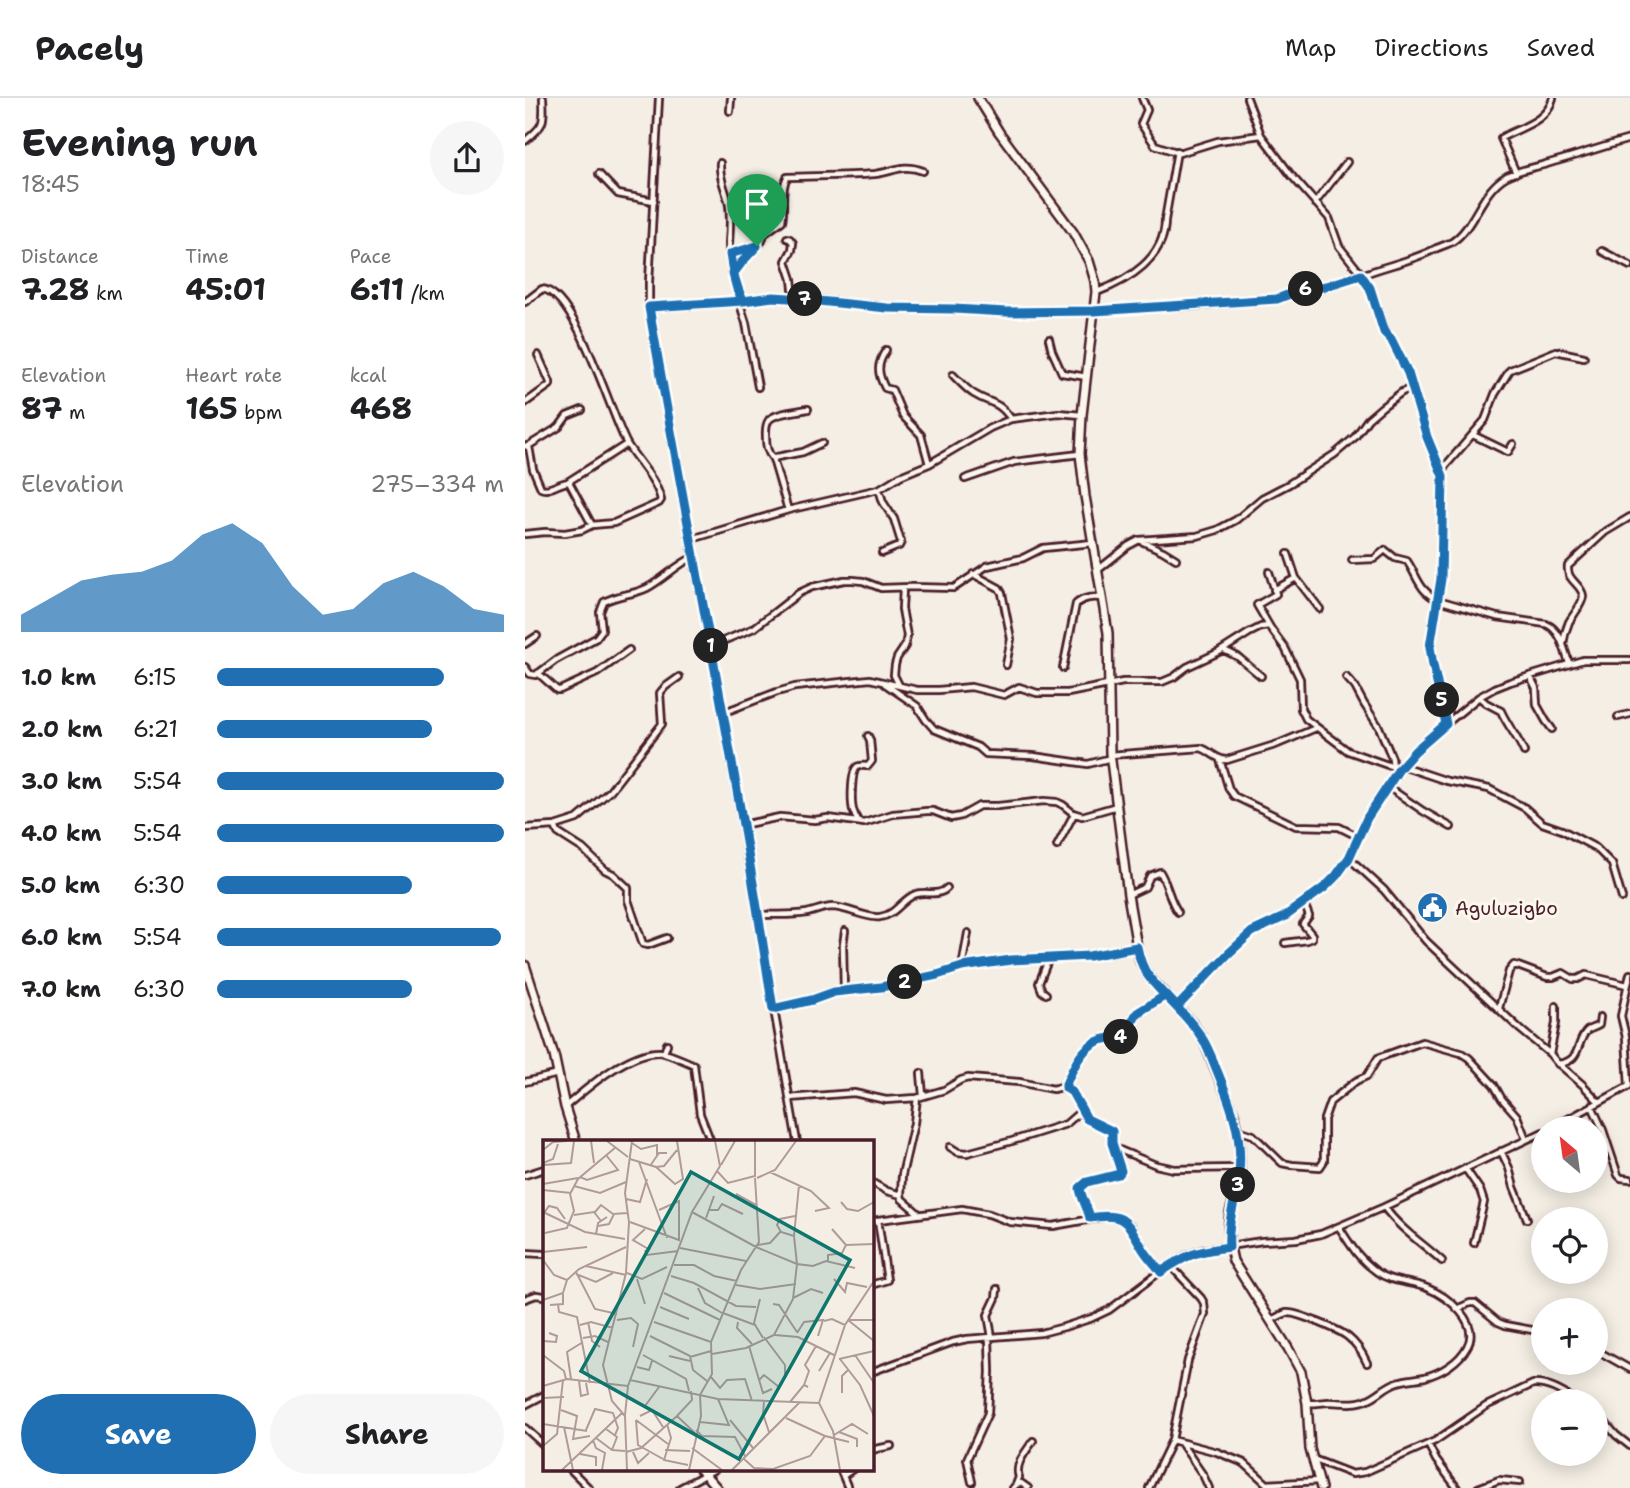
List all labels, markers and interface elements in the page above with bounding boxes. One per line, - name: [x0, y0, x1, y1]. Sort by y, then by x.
- text: Pacely: [35, 26, 144, 71]
- text: Map: [1285, 32, 1336, 64]
- text: Directions: [1374, 32, 1489, 64]
- text: Saved: [1527, 32, 1595, 64]
- text: Evening run: [21, 117, 258, 168]
- button: share: [430, 121, 504, 195]
- text: 18:45: [21, 169, 80, 199]
- pin: [727, 174, 787, 246]
- icon: arrive: [738, 185, 776, 223]
- text: Distance: [21, 244, 99, 269]
- text: Time: [185, 244, 229, 269]
- text: Pace: [350, 244, 391, 269]
- text: 7.28: [21, 269, 90, 310]
- text: 45:01: [185, 269, 266, 310]
- text: 6:11: [350, 269, 405, 310]
- pin: 6: [1289, 272, 1323, 306]
- text: 6: [1299, 276, 1312, 301]
- text: km: [90, 281, 123, 306]
- text: /km: [405, 281, 445, 306]
- pin: 7: [787, 282, 823, 316]
- text: 7: [798, 286, 811, 311]
- text: Elevation: [21, 363, 106, 388]
- text: Heart rate: [185, 363, 282, 388]
- text: kcal: [350, 363, 387, 388]
- text: 87: [21, 388, 63, 429]
- text: 165: [185, 388, 238, 429]
- text: 468: [350, 388, 412, 429]
- text: m: [63, 400, 85, 425]
- text: bpm: [238, 400, 282, 425]
- text: Elevation: [21, 469, 124, 499]
- text: 275–334 m: [370, 469, 504, 499]
- pin: 1: [693, 628, 729, 664]
- text: 1: [706, 633, 715, 658]
- text: 1.0 km: [21, 662, 96, 692]
- text: 6:15: [133, 662, 176, 692]
- pin: 5: [1425, 682, 1459, 718]
- text: 5: [1436, 687, 1447, 712]
- text: 2.0 km: [21, 714, 103, 744]
- text: 6:21: [133, 714, 178, 744]
- text: 3.0 km: [21, 766, 102, 796]
- text: 5:54: [133, 766, 182, 796]
- text: 4.0 km: [21, 818, 102, 848]
- text: 5:54: [133, 818, 182, 848]
- text: 5.0 km: [21, 870, 100, 900]
- text: 6:30: [133, 870, 185, 900]
- public building icon: Aguluzigbo: [1415, 891, 1449, 925]
- place label: Aguluzigbo: [1455, 896, 1558, 921]
- text: 6.0 km: [21, 922, 102, 952]
- text: 5:54: [133, 922, 182, 952]
- pin: 2: [887, 964, 923, 1000]
- text: 2: [898, 969, 911, 994]
- text: 7.0 km: [21, 974, 101, 1004]
- text: 6:30: [133, 974, 185, 1004]
- pin: 4: [1103, 1020, 1139, 1054]
- text: 4: [1114, 1024, 1127, 1049]
- north arrow: [1531, 1116, 1608, 1194]
- map controls: [1531, 1116, 1608, 1466]
- inset map: [543, 1140, 873, 1470]
- pin: 3: [1221, 1168, 1255, 1202]
- text: 3: [1231, 1172, 1244, 1197]
- button: locate: [1531, 1207, 1608, 1284]
- button: +: [1531, 1298, 1608, 1375]
- button: −: [1531, 1389, 1608, 1466]
- button: Save: [21, 1394, 256, 1474]
- button: Share: [270, 1394, 504, 1474]

